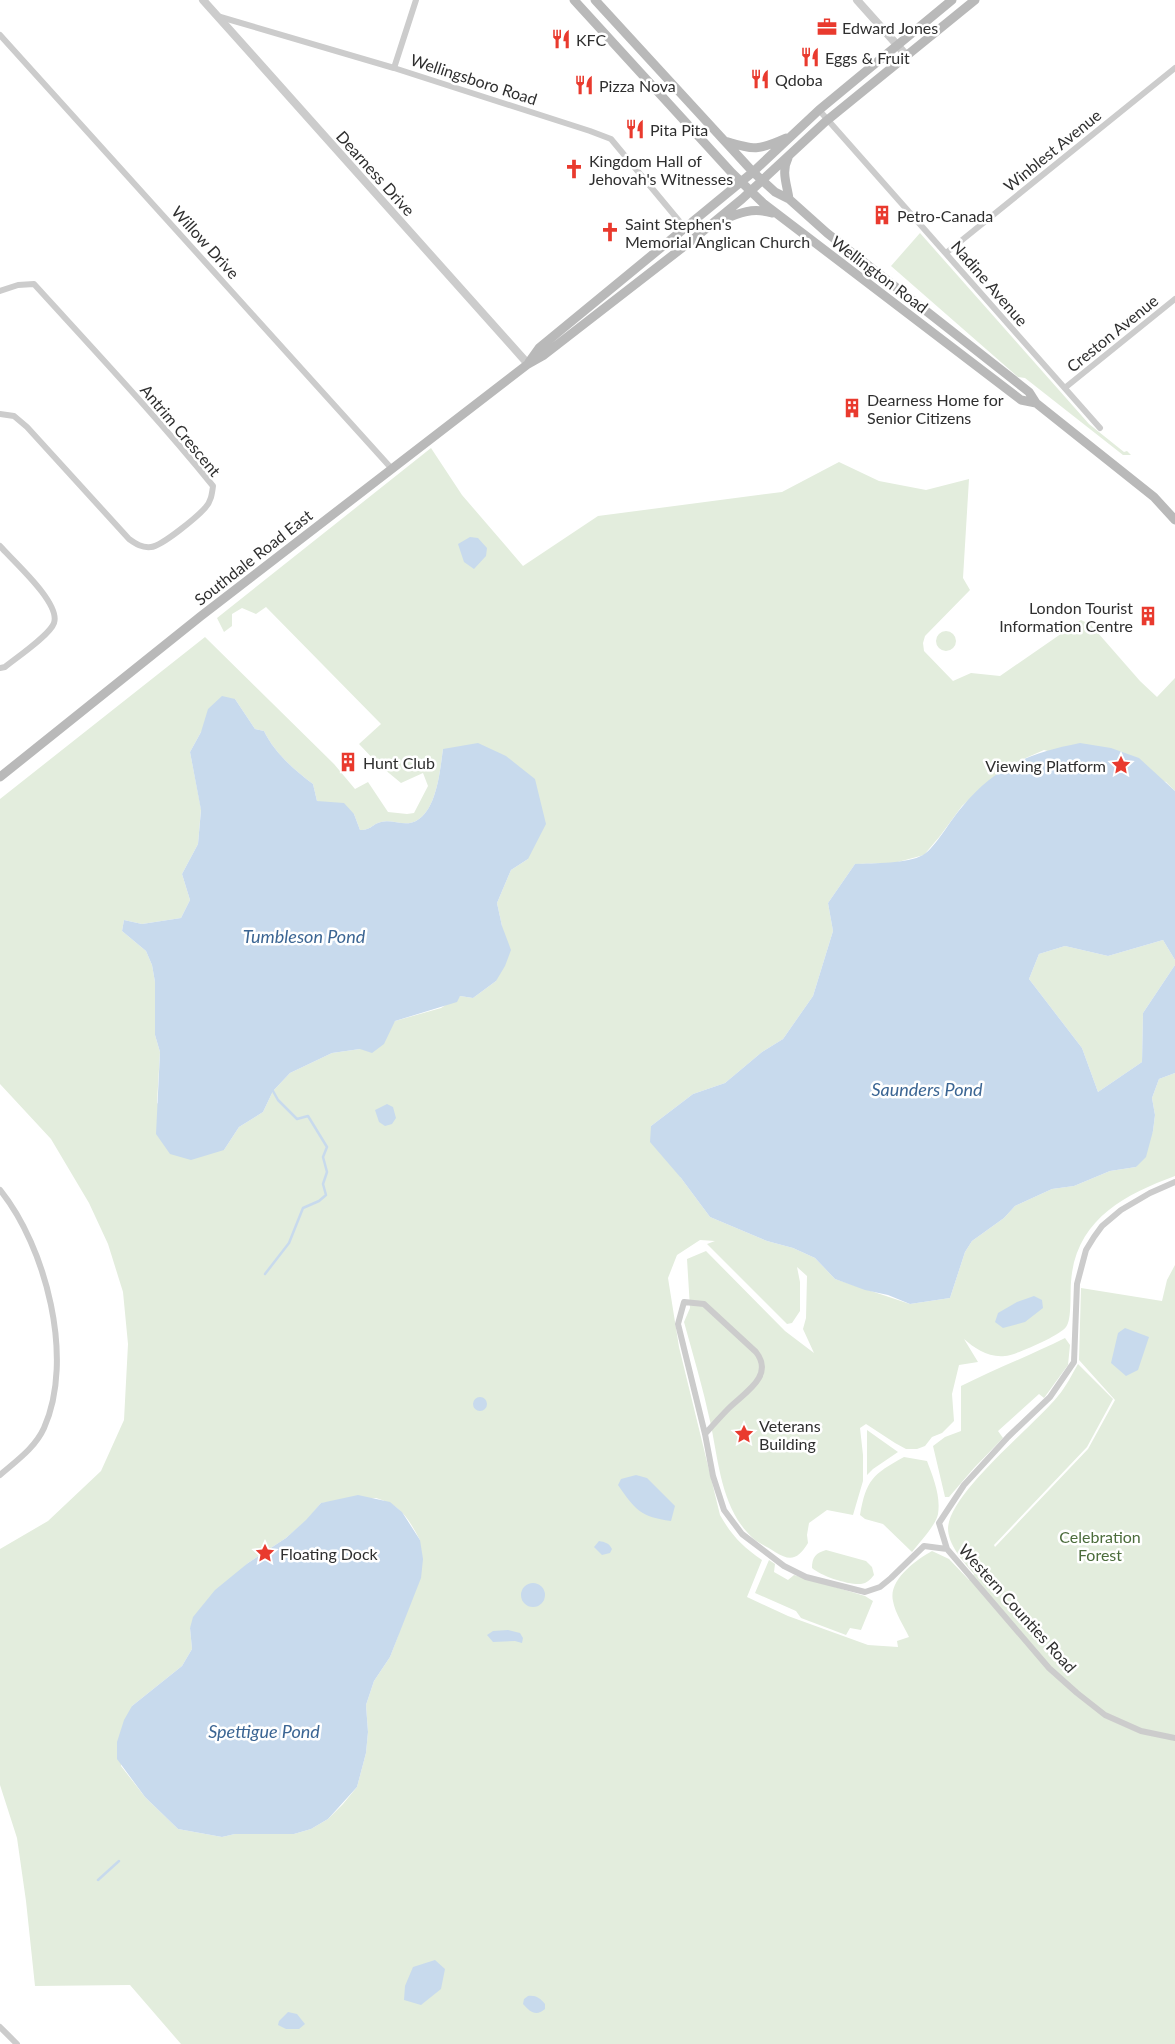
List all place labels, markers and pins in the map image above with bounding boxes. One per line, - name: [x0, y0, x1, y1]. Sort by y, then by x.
- office icon: Edward Jones: [816, 16, 838, 38]
- place label: Edward Jones: [842, 18, 938, 37]
- restaurant icon: KFC: [550, 28, 572, 50]
- place label: KFC: [576, 30, 607, 49]
- restaurant icon: Eggs & Fruit: [799, 46, 821, 68]
- place label: Eggs & Fruit: [825, 48, 910, 67]
- restaurant icon: Qdoba: [749, 68, 771, 90]
- place label: Qdoba: [775, 70, 823, 89]
- restaurant icon: Pizza Nova: [573, 74, 595, 96]
- place label: Pizza Nova: [599, 76, 676, 95]
- restaurant icon: Pita Pita: [624, 118, 646, 140]
- place label: Pita Pita: [650, 120, 708, 139]
- place label: Kingdom Hall of Jehovah's Witnesses: [589, 151, 733, 188]
- church icon: Kingdom Hall of Jehovah's Witnesses: [563, 158, 585, 180]
- building icon: Petro-Canada: [871, 204, 893, 226]
- place label: Petro-Canada: [897, 206, 993, 225]
- place label: Saint Stephen's Memorial Anglican Church: [625, 214, 810, 251]
- church icon: Saint Stephen's Memorial Anglican Church: [599, 221, 621, 243]
- place label: Dearness Home for Senior Citizens: [867, 390, 1004, 427]
- building icon: Dearness Home for Senior Citizens: [841, 397, 863, 419]
- place label: London Tourist Information Centre: [999, 598, 1133, 635]
- building icon: London Tourist Information Centre: [1137, 605, 1159, 627]
- building icon: Hunt Club: [337, 751, 359, 773]
- place label: Hunt Club: [363, 753, 435, 772]
- place icon: Viewing Platform: [1110, 754, 1132, 776]
- place label: Viewing Platform: [985, 756, 1106, 775]
- place label: Veterans Building: [759, 1416, 821, 1453]
- place icon: Veterans Building: [733, 1423, 755, 1445]
- place icon: Floating Dock: [254, 1542, 276, 1564]
- place label: Floating Dock: [280, 1544, 379, 1563]

